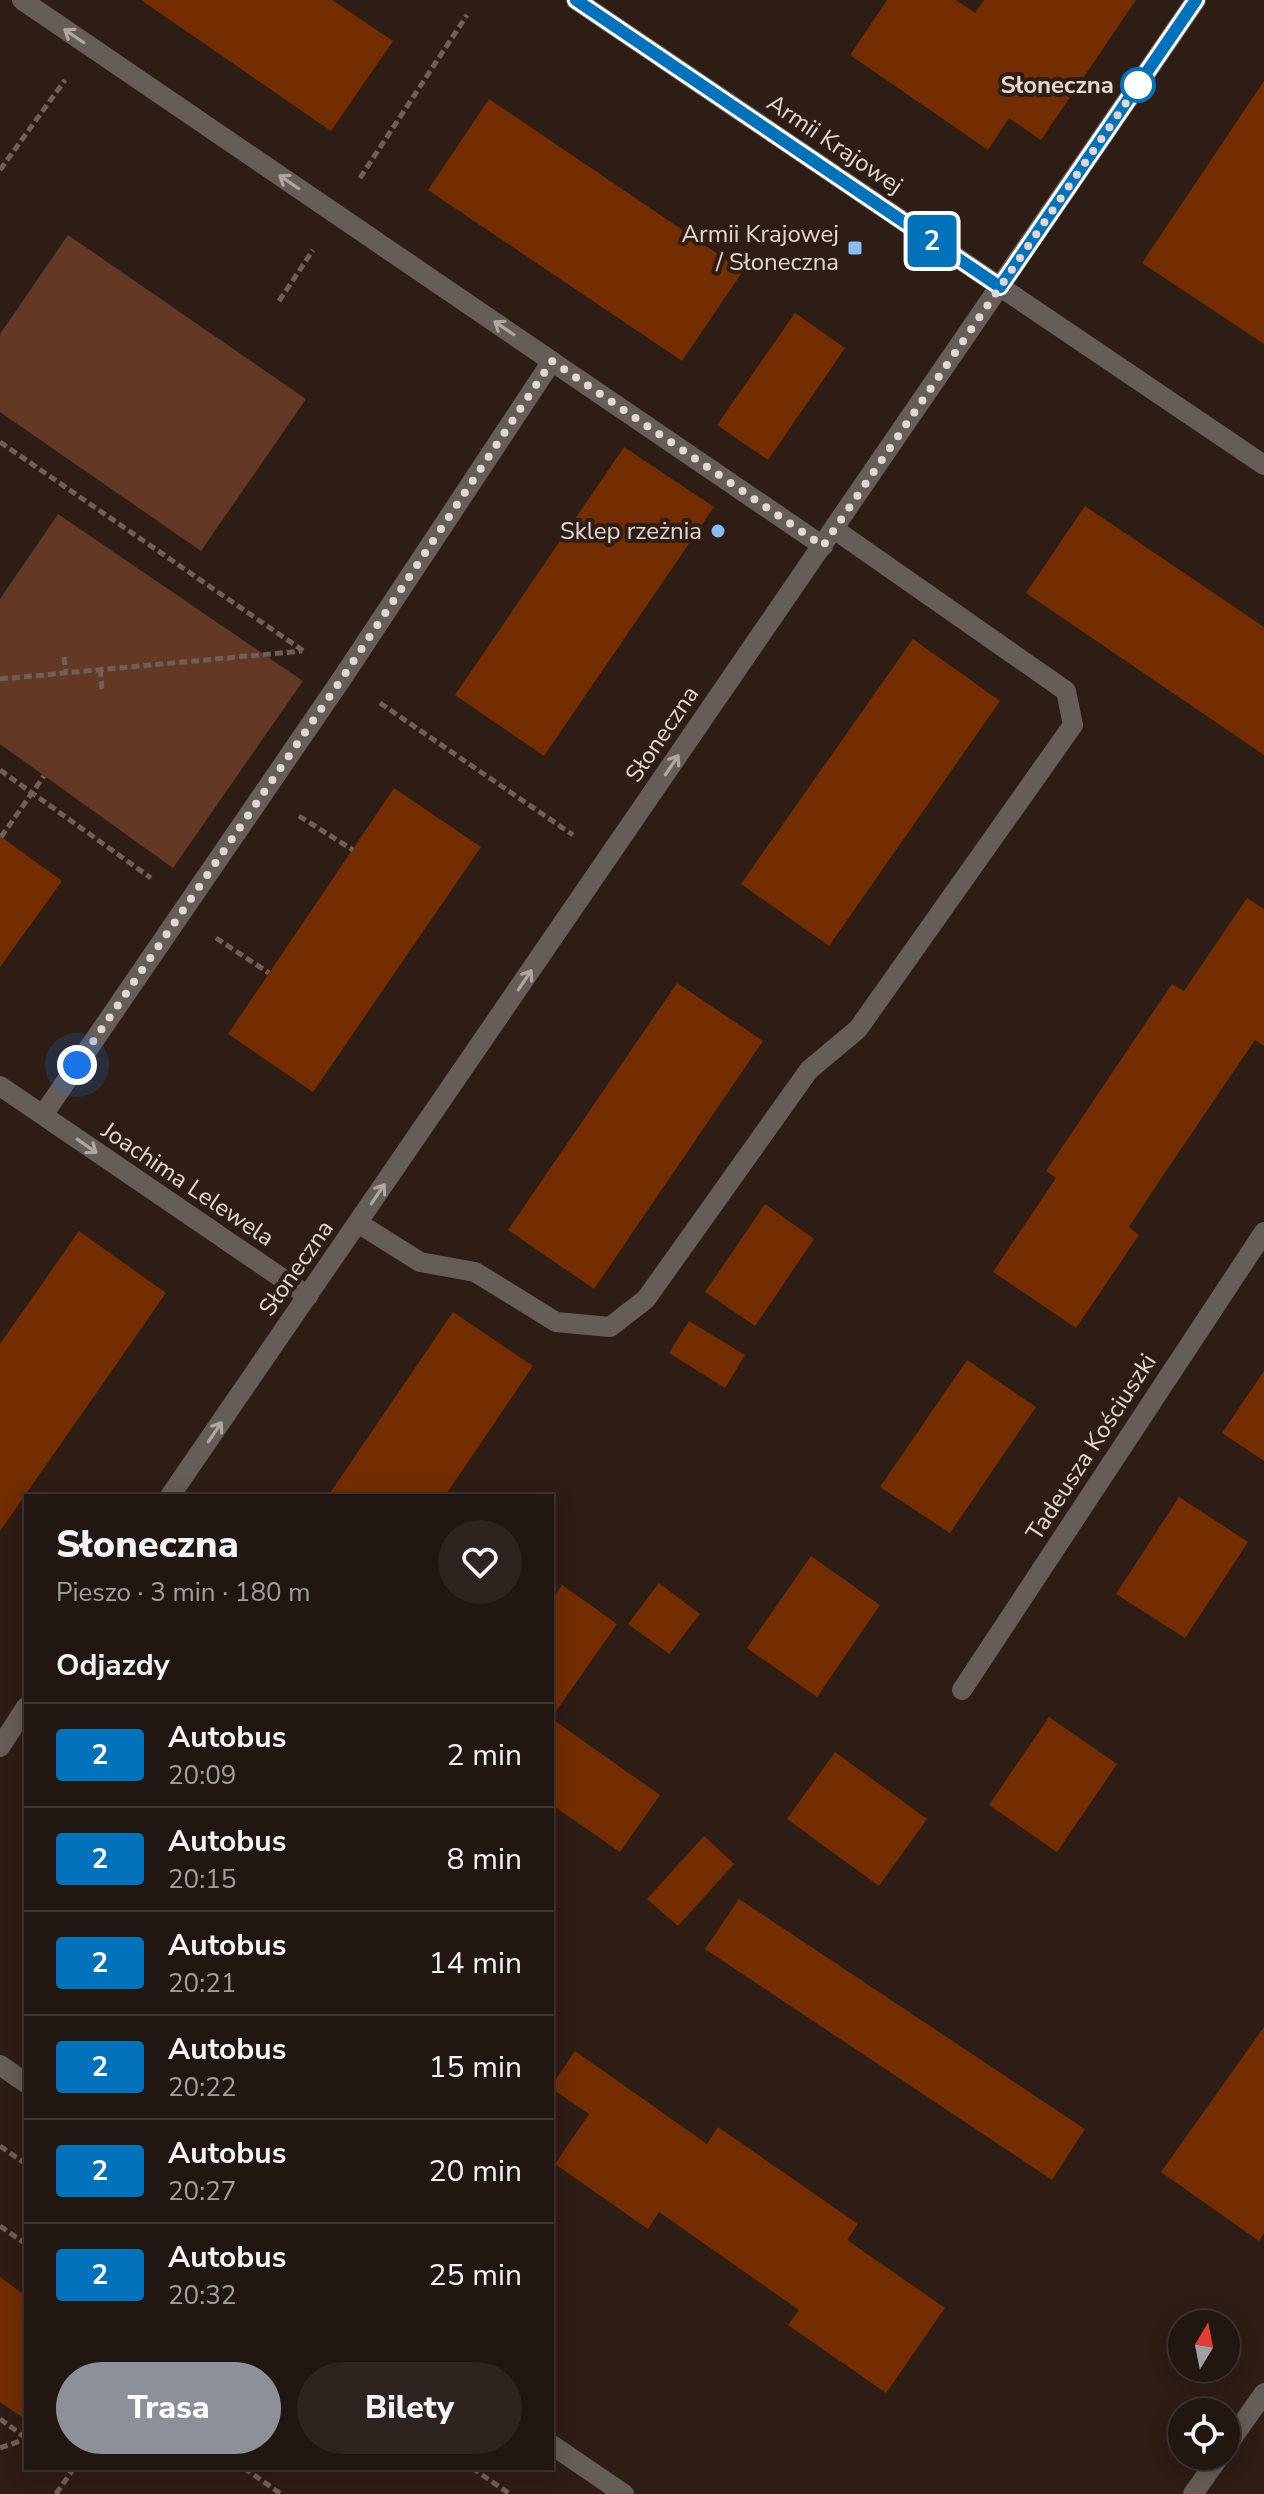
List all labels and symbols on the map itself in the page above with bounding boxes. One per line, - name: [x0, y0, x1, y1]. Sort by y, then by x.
- one-way arrow: [64, 27, 86, 44]
- marker: Słoneczna: [1121, 68, 1155, 102]
- place label: Słoneczna: [1001, 69, 1114, 101]
- street label: Armii Krajowej: [761, 87, 909, 201]
- one-way arrow: [278, 174, 301, 190]
- line badge: 2: [906, 215, 958, 267]
- place label: Armii Krajowej / Słoneczna: [682, 218, 839, 278]
- marker: Armii Krajowej / Słoneczna: [846, 239, 864, 257]
- one-way arrow: [493, 320, 515, 336]
- place label: Sklep rzeżnia: [560, 515, 702, 547]
- marker: Sklep rzeżnia: [709, 522, 727, 540]
- street label: Słoneczna: [618, 679, 706, 789]
- one-way arrow: [664, 755, 680, 777]
- one-way arrow: [517, 969, 533, 991]
- your location: [57, 1045, 97, 1085]
- street label: Joachima Lelewela: [95, 1114, 280, 1254]
- one-way arrow: [76, 1138, 98, 1154]
- one-way arrow: [370, 1184, 386, 1206]
- street label: Słoneczna: [251, 1214, 341, 1322]
- street label: Tadeusza Kościuszki: [1019, 1347, 1163, 1547]
- one-way arrow: [207, 1421, 223, 1443]
- north arrow: [1168, 2310, 1240, 2382]

